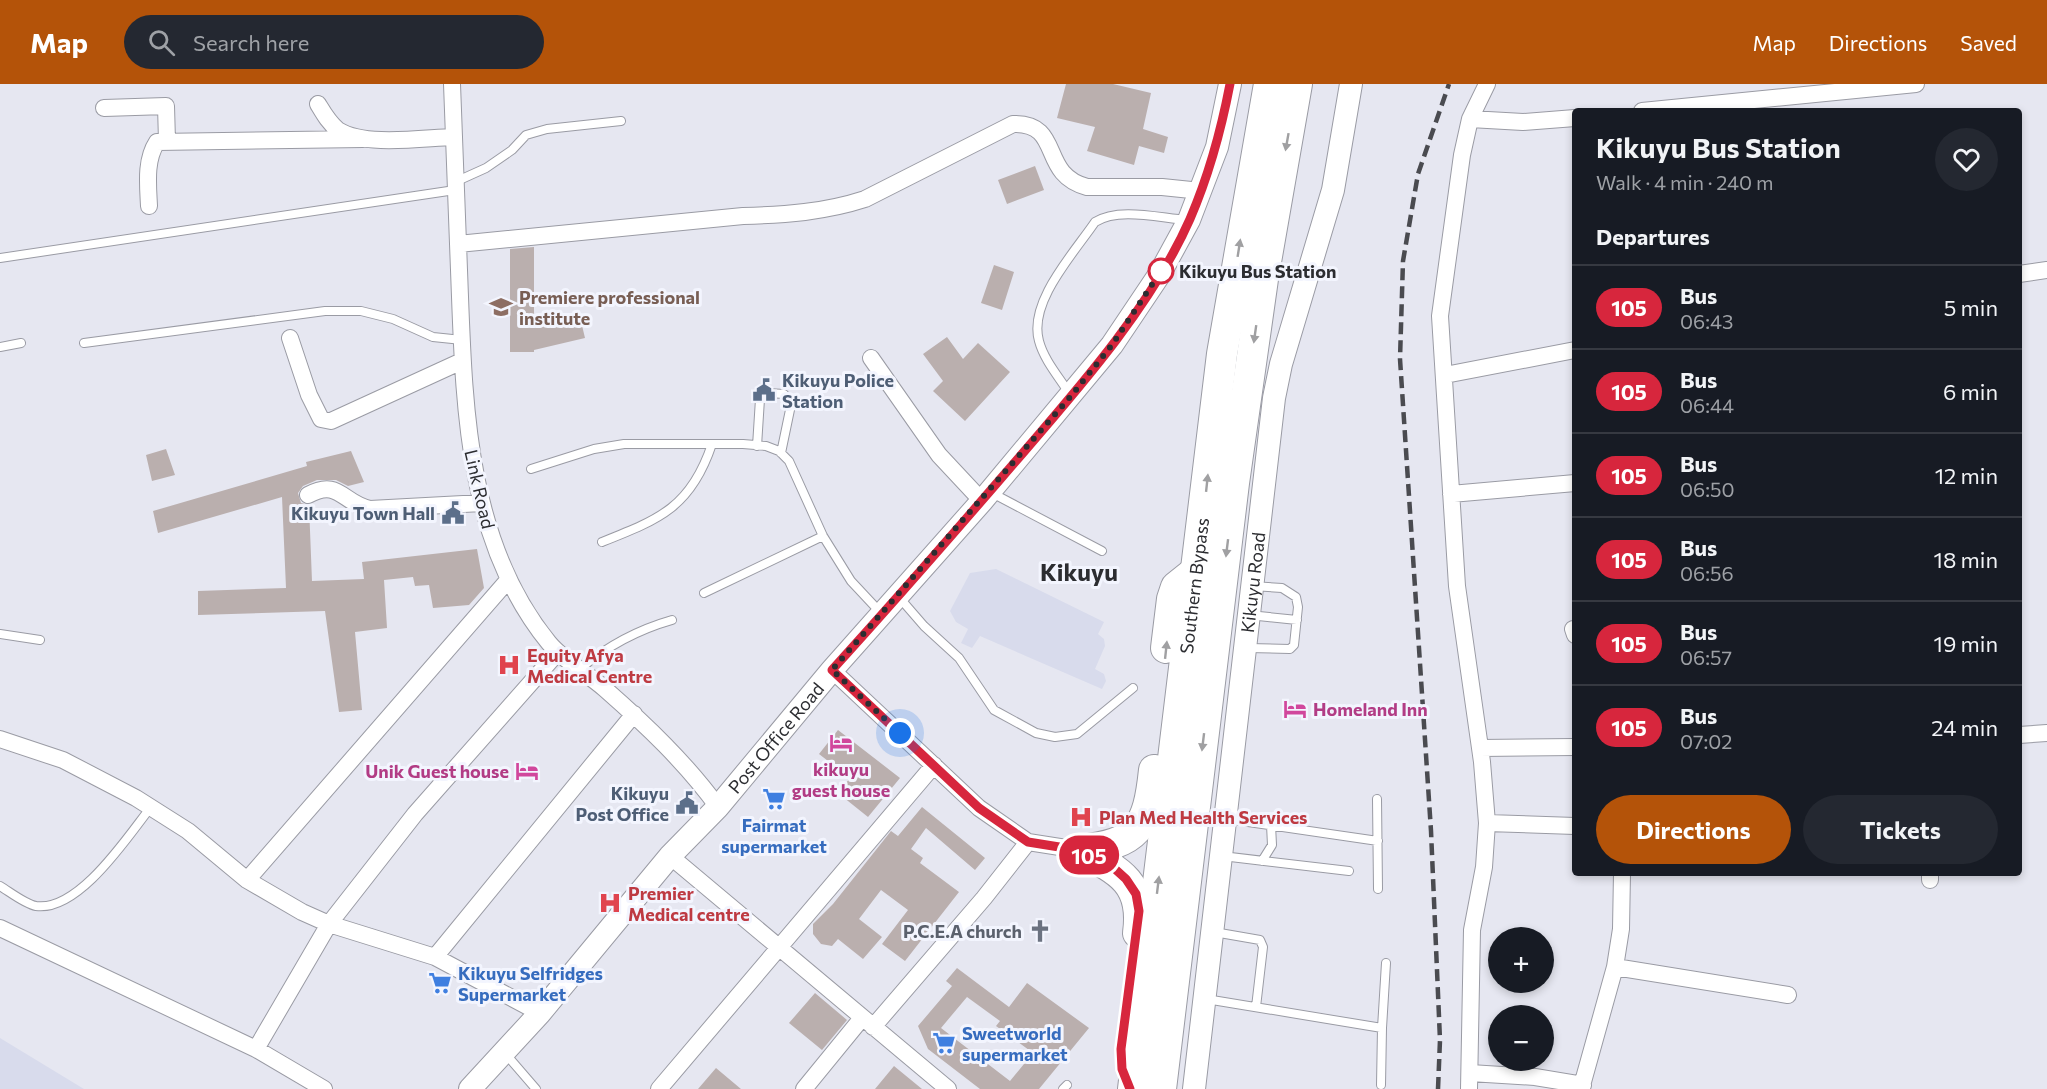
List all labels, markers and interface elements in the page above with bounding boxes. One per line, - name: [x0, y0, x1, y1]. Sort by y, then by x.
- search box: [124, 15, 544, 69]
- text: Map: [30, 25, 88, 59]
- icon: search: [145, 26, 178, 59]
- text: Search here: [193, 29, 309, 56]
- text: Map: [1753, 30, 1796, 55]
- text: Directions: [1829, 30, 1927, 55]
- text: Saved: [1960, 30, 2017, 55]
- button: heart: [1935, 128, 1998, 191]
- text: Kikuyu Bus Station: [1596, 130, 1841, 164]
- one-way arrow: [1282, 132, 1291, 151]
- text: Walk · 4 min · 240 m: [1596, 170, 1773, 194]
- text: Departures: [1596, 223, 1710, 250]
- one-way arrow: [1235, 239, 1244, 258]
- marker: Kikuyu Bus Station: [1148, 258, 1174, 284]
- place label: Kikuyu Bus Station: [1179, 260, 1336, 282]
- text: Bus: [1680, 282, 1717, 309]
- place label: Premiere professional institute: [519, 286, 700, 329]
- school or university icon: Premiere professional institute: [488, 294, 514, 320]
- text: 5 min: [1944, 294, 1998, 321]
- text: 105: [1611, 295, 1647, 320]
- text: 06:43: [1680, 309, 1733, 333]
- one-way arrow: [1251, 325, 1260, 344]
- text: Bus: [1680, 366, 1717, 393]
- place label: Kikuyu Police Station: [782, 369, 894, 412]
- public building icon: Kikuyu Police Station: [751, 377, 777, 403]
- text: 6 min: [1943, 378, 1998, 405]
- text: 105: [1611, 379, 1647, 404]
- text: 06:44: [1680, 393, 1734, 417]
- street label: Link Road: [460, 447, 500, 531]
- text: Bus: [1680, 450, 1717, 477]
- text: 12 min: [1935, 462, 1998, 489]
- text: 105: [1611, 463, 1647, 488]
- one-way arrow: [1202, 474, 1212, 493]
- text: 06:50: [1680, 477, 1734, 501]
- public building icon: Kikuyu Town Hall: [440, 500, 466, 526]
- place label: Kikuyu Town Hall: [291, 502, 435, 524]
- street label: Southern Bypass: [1175, 516, 1213, 655]
- street label: Kikuyu Road: [1236, 531, 1269, 634]
- text: Bus: [1680, 534, 1717, 561]
- one-way arrow: [1222, 539, 1231, 558]
- text: 18 min: [1934, 546, 1998, 573]
- text: 105: [1611, 547, 1647, 572]
- district label: Kikuyu: [1040, 557, 1118, 586]
- text: 06:56: [1680, 561, 1734, 585]
- text: Bus: [1680, 618, 1717, 645]
- text: 19 min: [1934, 630, 1998, 657]
- text: 105: [1611, 631, 1647, 656]
- one-way arrow: [1161, 640, 1171, 659]
- place label: Equity Afya Medical Centre: [527, 644, 652, 687]
- text: 06:57: [1680, 645, 1732, 669]
- hospital icon: Equity Afya Medical Centre: [496, 652, 522, 678]
- street label: Post Office Road: [723, 678, 828, 798]
- hotel icon: Homeland Inn: [1282, 696, 1308, 722]
- place label: Homeland Inn: [1313, 698, 1428, 720]
- text: Bus: [1680, 702, 1717, 729]
- text: 24 min: [1931, 714, 1998, 741]
- text: 105: [1611, 715, 1647, 740]
- your location: [885, 718, 915, 748]
- text: 07:02: [1680, 729, 1732, 753]
- hotel icon: kikuyu guest house: [828, 730, 854, 756]
- one-way arrow: [1198, 732, 1208, 751]
- hotel icon: Unik Guest house: [514, 758, 540, 784]
- place label: kikuyu guest house: [792, 758, 890, 801]
- place label: Unik Guest house: [365, 760, 509, 782]
- place label: Kikuyu Post Office: [576, 782, 669, 825]
- supermarket icon: Fairmat supermarket: [761, 786, 787, 812]
- public building icon: Kikuyu Post Office: [674, 790, 700, 816]
- button: Directions: [1596, 795, 1791, 864]
- button: Tickets: [1803, 795, 1998, 864]
- hospital icon: Plan Med Health Services: [1068, 804, 1094, 830]
- place label: Plan Med Health Services: [1099, 806, 1308, 828]
- place label: Fairmat supermarket: [721, 814, 827, 857]
- line badge: 105: [1054, 836, 1124, 874]
- text: 105: [1071, 843, 1107, 868]
- one-way arrow: [1153, 875, 1162, 894]
- place label: Premier Medical centre: [628, 882, 750, 925]
- hospital icon: Premier Medical centre: [597, 890, 623, 916]
- church icon: P.C.E.A church: [1027, 918, 1053, 944]
- place label: P.C.E.A church: [903, 920, 1022, 942]
- map controls: [1488, 927, 1554, 1071]
- button: +: [1488, 927, 1554, 993]
- place label: Kikuyu Selfridges Supermarket: [458, 962, 603, 1005]
- supermarket icon: Kikuyu Selfridges Supermarket: [427, 970, 453, 996]
- button: −: [1488, 1005, 1554, 1071]
- place label: Sweetworld supermarket: [962, 1022, 1068, 1065]
- supermarket icon: Sweetworld supermarket: [931, 1030, 957, 1056]

